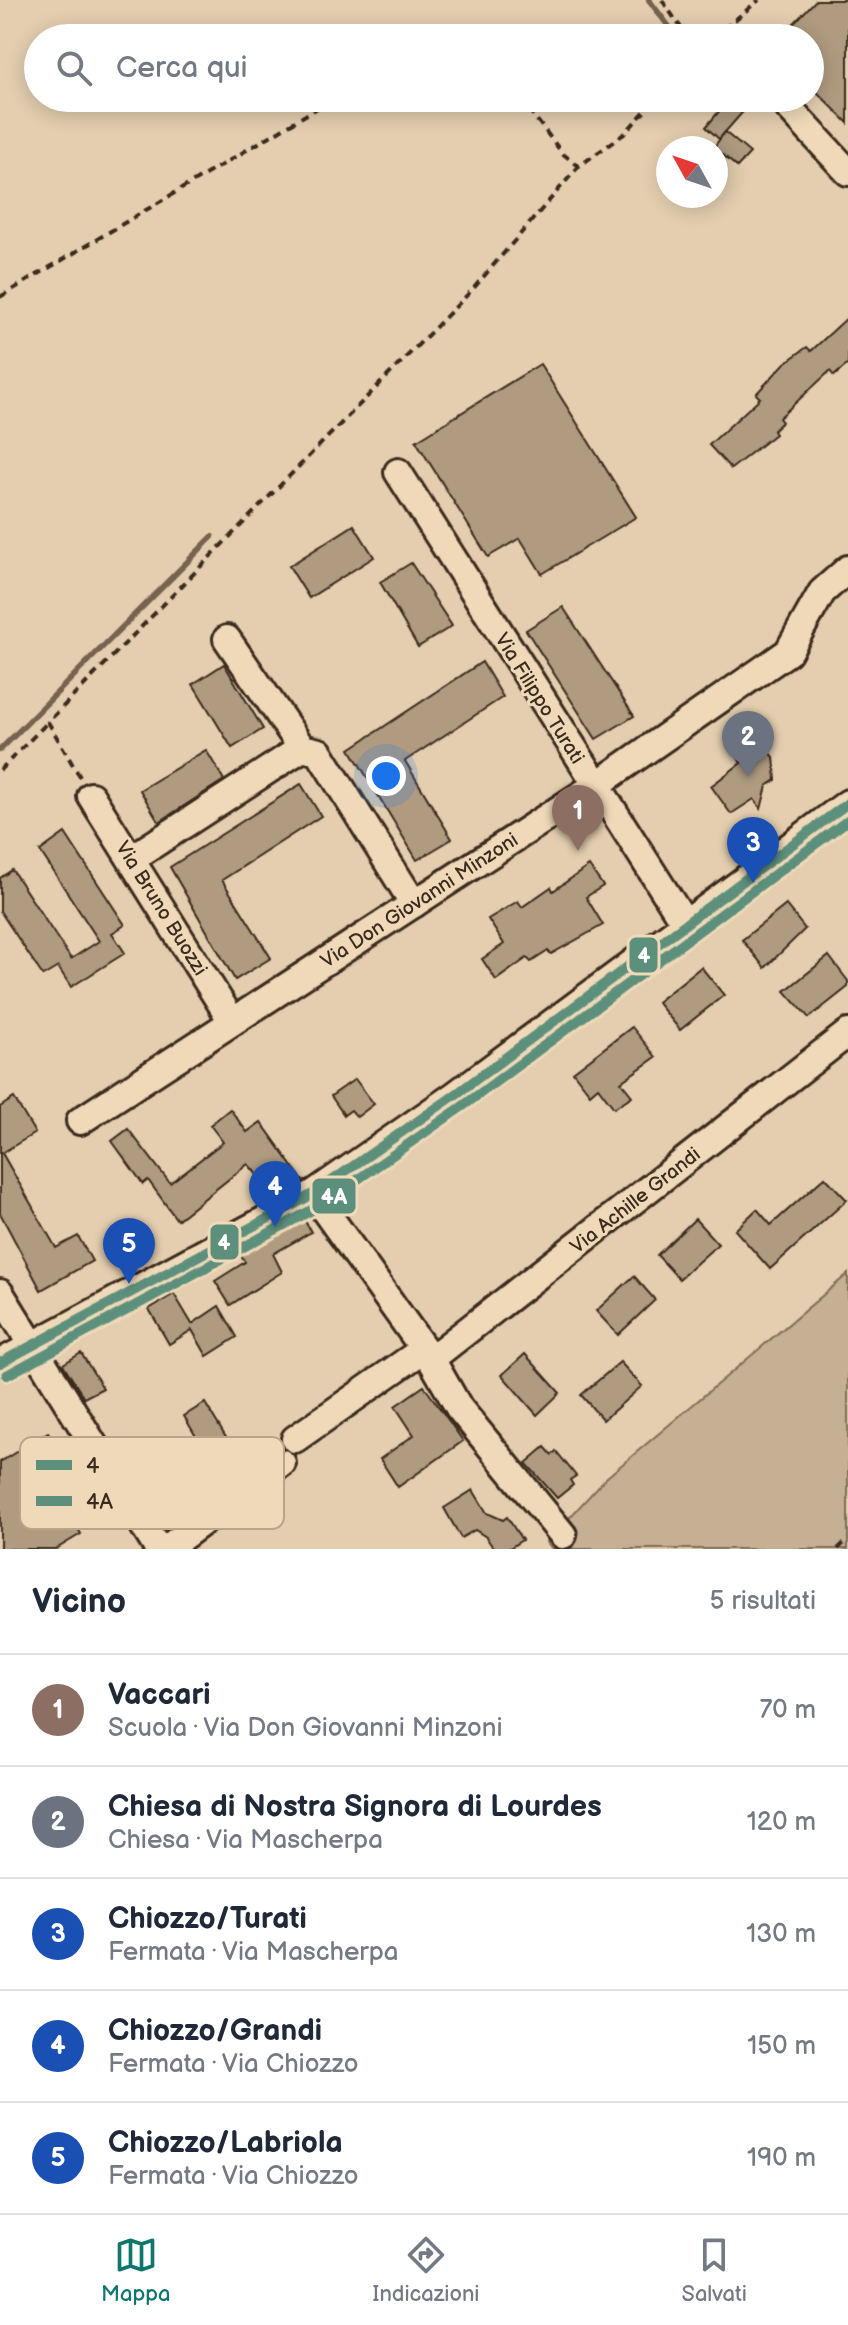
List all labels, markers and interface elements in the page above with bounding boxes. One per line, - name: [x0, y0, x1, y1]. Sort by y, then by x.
- search box: [24, 24, 824, 112]
- icon: search: [52, 46, 96, 90]
- text: Cerca qui: [116, 50, 248, 86]
- north arrow: [656, 136, 728, 208]
- street label: Via Filippo Turati: [489, 629, 589, 768]
- pin: 2: [722, 711, 774, 777]
- your location: [366, 756, 406, 796]
- pin: 1: [552, 785, 604, 851]
- pin: 3: [727, 817, 779, 883]
- street label: Via Don Giovanni Minzoni: [316, 828, 523, 974]
- street label: Via Bruno Buozzi: [110, 837, 212, 980]
- line badge: 4: [628, 936, 659, 974]
- text: 4: [638, 943, 651, 970]
- street label: Via Achille Grandi: [566, 1143, 705, 1259]
- pin: 4: [249, 1161, 301, 1227]
- line badge: 4A: [311, 1177, 357, 1215]
- text: 4A: [321, 1184, 348, 1211]
- pin: 5: [103, 1218, 155, 1284]
- line badge: 4: [209, 1223, 240, 1261]
- text: 4: [218, 1230, 231, 1257]
- legend: [20, 1437, 284, 1529]
- text: 4: [86, 1453, 100, 1480]
- text: 4A: [86, 1489, 113, 1516]
- text: Vicino: [32, 1581, 126, 1622]
- text: 5 risultati: [709, 1586, 816, 1617]
- text: Vaccari: [108, 1677, 211, 1713]
- text: 1: [53, 1695, 63, 1726]
- text: 70 m: [759, 1695, 816, 1726]
- text: Scuola · Via Don Giovanni Minzoni: [108, 1713, 503, 1744]
- text: Chiesa di Nostra Signora di Lourdes: [108, 1789, 602, 1825]
- text: 2: [50, 1807, 66, 1838]
- text: 120 m: [747, 1807, 816, 1838]
- text: Chiesa · Via Mascherpa: [108, 1825, 383, 1856]
- text: Chiozzo/Turati: [108, 1901, 307, 1937]
- text: 3: [50, 1919, 66, 1950]
- text: 130 m: [746, 1919, 816, 1950]
- text: Fermata · Via Mascherpa: [108, 1937, 399, 1968]
- text: Chiozzo/Grandi: [108, 2013, 322, 2049]
- text: 4: [50, 2031, 66, 2062]
- text: 150 m: [747, 2031, 816, 2062]
- text: Fermata · Via Chiozzo: [108, 2049, 359, 2080]
- text: Chiozzo/Labriola: [108, 2125, 343, 2161]
- text: 5: [50, 2143, 66, 2174]
- text: 190 m: [747, 2143, 816, 2174]
- text: Fermata · Via Chiozzo: [108, 2161, 359, 2192]
- tab: Mappa: [101, 2233, 170, 2308]
- tab: Indicazioni: [373, 2233, 479, 2308]
- tab: Salvati: [682, 2233, 747, 2308]

